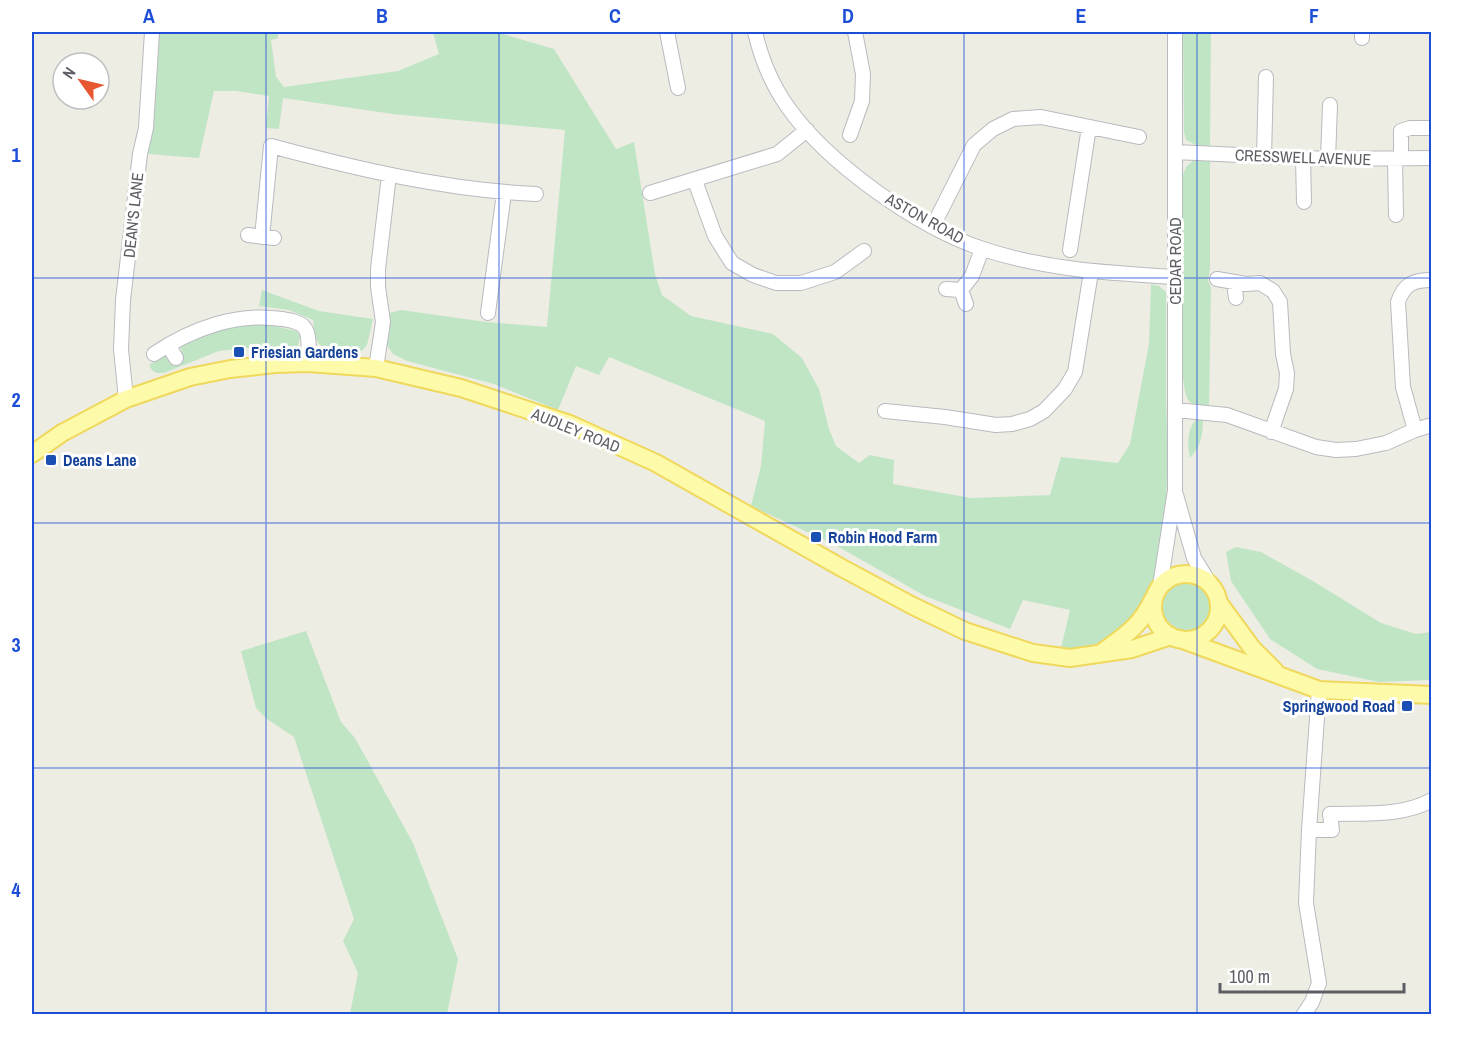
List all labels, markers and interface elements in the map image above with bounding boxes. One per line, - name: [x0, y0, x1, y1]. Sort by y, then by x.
- text: A: [143, 2, 155, 29]
- text: B: [376, 2, 388, 29]
- text: C: [609, 2, 621, 29]
- text: D: [842, 2, 854, 29]
- text: E: [1076, 2, 1087, 29]
- text: F: [1309, 2, 1319, 29]
- north arrow: [51, 51, 111, 111]
- text: N: [57, 63, 80, 83]
- text: 1: [11, 141, 21, 168]
- street label: CRESSWELL AVENUE: [1234, 144, 1372, 170]
- street label: DEAN'S LANE: [118, 171, 148, 259]
- street label: ASTON ROAD: [881, 187, 968, 249]
- street label: CEDAR ROAD: [1164, 217, 1186, 305]
- place label: Friesian Gardens: [251, 341, 358, 363]
- marker: Friesian Gardens: [232, 345, 246, 359]
- text: 2: [11, 386, 21, 413]
- street label: AUDLEY ROAD: [527, 402, 624, 458]
- place label: Deans Lane: [63, 449, 137, 471]
- marker: Deans Lane: [44, 453, 58, 467]
- place label: Robin Hood Farm: [828, 526, 937, 548]
- marker: Robin Hood Farm: [809, 530, 823, 544]
- text: 3: [11, 631, 21, 658]
- place label: Springwood Road: [1283, 695, 1395, 717]
- marker: Springwood Road: [1400, 699, 1414, 713]
- text: 4: [11, 876, 21, 903]
- scale bar: [1220, 956, 1404, 994]
- text: 100 m: [1229, 964, 1270, 989]

